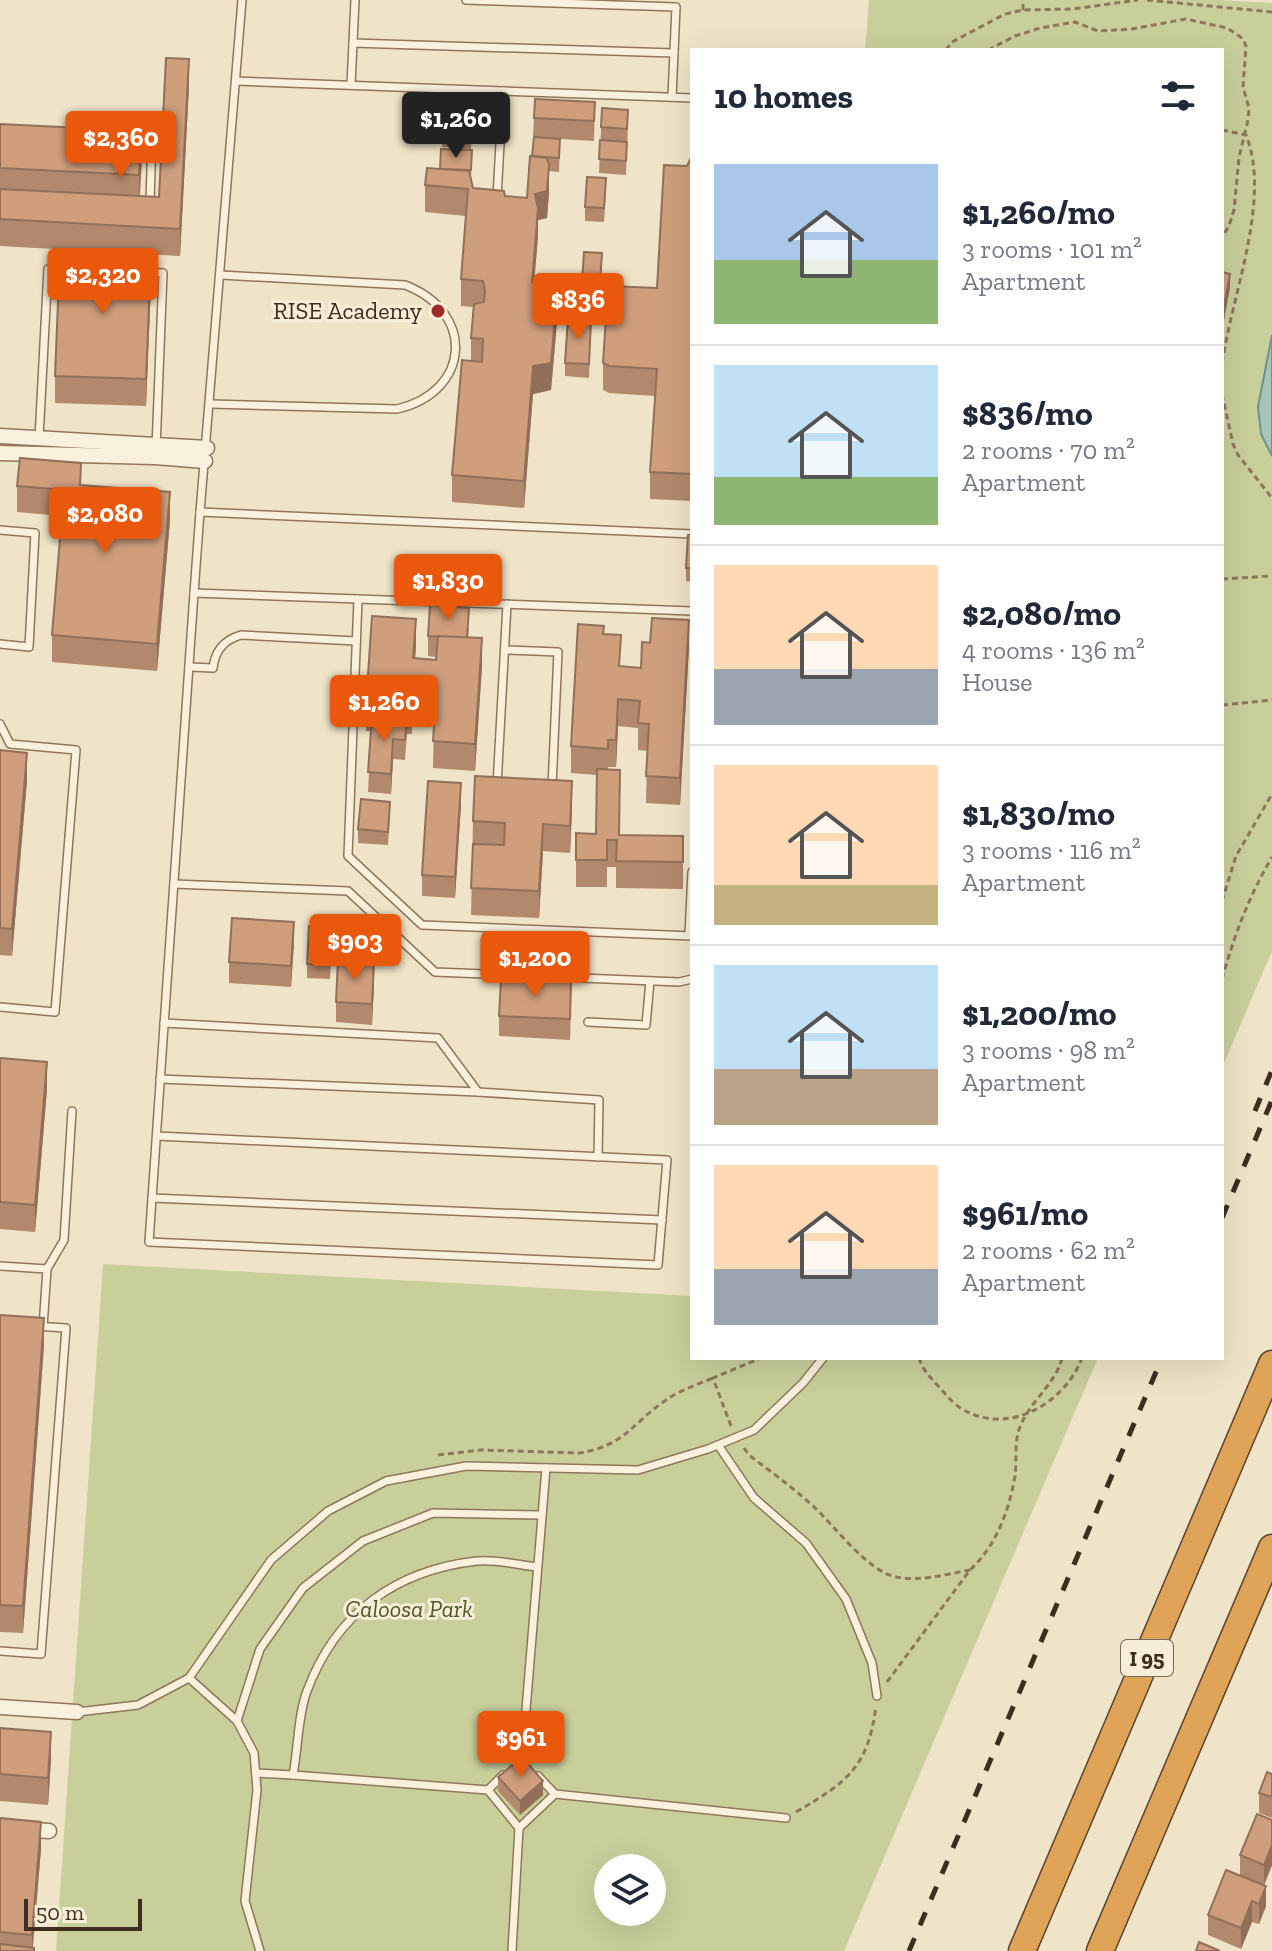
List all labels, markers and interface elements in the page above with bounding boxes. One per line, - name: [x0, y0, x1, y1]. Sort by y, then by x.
- icon: filters: [1156, 74, 1200, 118]
- text: 10 homes: [714, 76, 853, 117]
- pin: $1,260: [391, 92, 521, 160]
- text: $1,260: [420, 102, 492, 134]
- pin: $2,360: [56, 111, 186, 179]
- text: $2,360: [83, 121, 159, 153]
- text: $1,260/mo: [962, 192, 1115, 233]
- icon: home: [778, 196, 874, 292]
- text: 3 rooms · 101 m²: [962, 233, 1142, 265]
- pin: $2,320: [38, 248, 168, 316]
- text: $2,320: [65, 258, 141, 290]
- text: Apartment: [962, 265, 1085, 297]
- pin: $836: [531, 273, 625, 341]
- text: $836: [551, 283, 605, 315]
- place label: RISE Academy: [273, 296, 423, 325]
- marker: RISE Academy: [429, 302, 447, 320]
- text: $836/mo: [962, 393, 1093, 434]
- icon: home: [778, 397, 874, 493]
- text: 2 rooms · 70 m²: [962, 434, 1135, 466]
- text: Apartment: [962, 466, 1085, 498]
- pin: $2,080: [40, 487, 170, 555]
- text: $2,080: [67, 497, 143, 529]
- pin: $1,830: [383, 554, 513, 622]
- text: $1,830: [412, 564, 484, 596]
- text: $2,080/mo: [962, 593, 1121, 634]
- icon: home: [778, 597, 874, 693]
- text: 4 rooms · 136 m²: [962, 634, 1145, 666]
- text: House: [962, 666, 1033, 698]
- pin: $1,260: [319, 675, 449, 743]
- text: $1,260: [348, 685, 420, 717]
- text: $1,830/mo: [962, 793, 1115, 834]
- icon: home: [778, 797, 874, 893]
- text: 3 rooms · 116 m²: [962, 834, 1141, 866]
- text: Apartment: [962, 866, 1085, 898]
- pin: $903: [308, 914, 402, 982]
- text: $903: [327, 924, 383, 956]
- pin: $1,200: [470, 931, 600, 999]
- text: $1,200: [499, 941, 571, 973]
- text: $1,200/mo: [962, 993, 1116, 1034]
- icon: home: [778, 997, 874, 1093]
- text: 3 rooms · 98 m²: [962, 1034, 1135, 1066]
- text: Apartment: [962, 1066, 1085, 1098]
- text: $961/mo: [962, 1193, 1088, 1234]
- icon: home: [778, 1197, 874, 1293]
- text: 2 rooms · 62 m²: [962, 1234, 1135, 1266]
- text: Apartment: [962, 1266, 1085, 1298]
- park label: Caloosa Park: [345, 1594, 473, 1623]
- road number: I 95: [1121, 1640, 1173, 1676]
- pin: $961: [474, 1711, 568, 1779]
- text: $961: [495, 1721, 547, 1753]
- map controls: [594, 1854, 666, 1926]
- button: layers: [594, 1854, 666, 1926]
- scale bar: [24, 1895, 142, 1931]
- text: 50 m: [36, 1899, 84, 1926]

